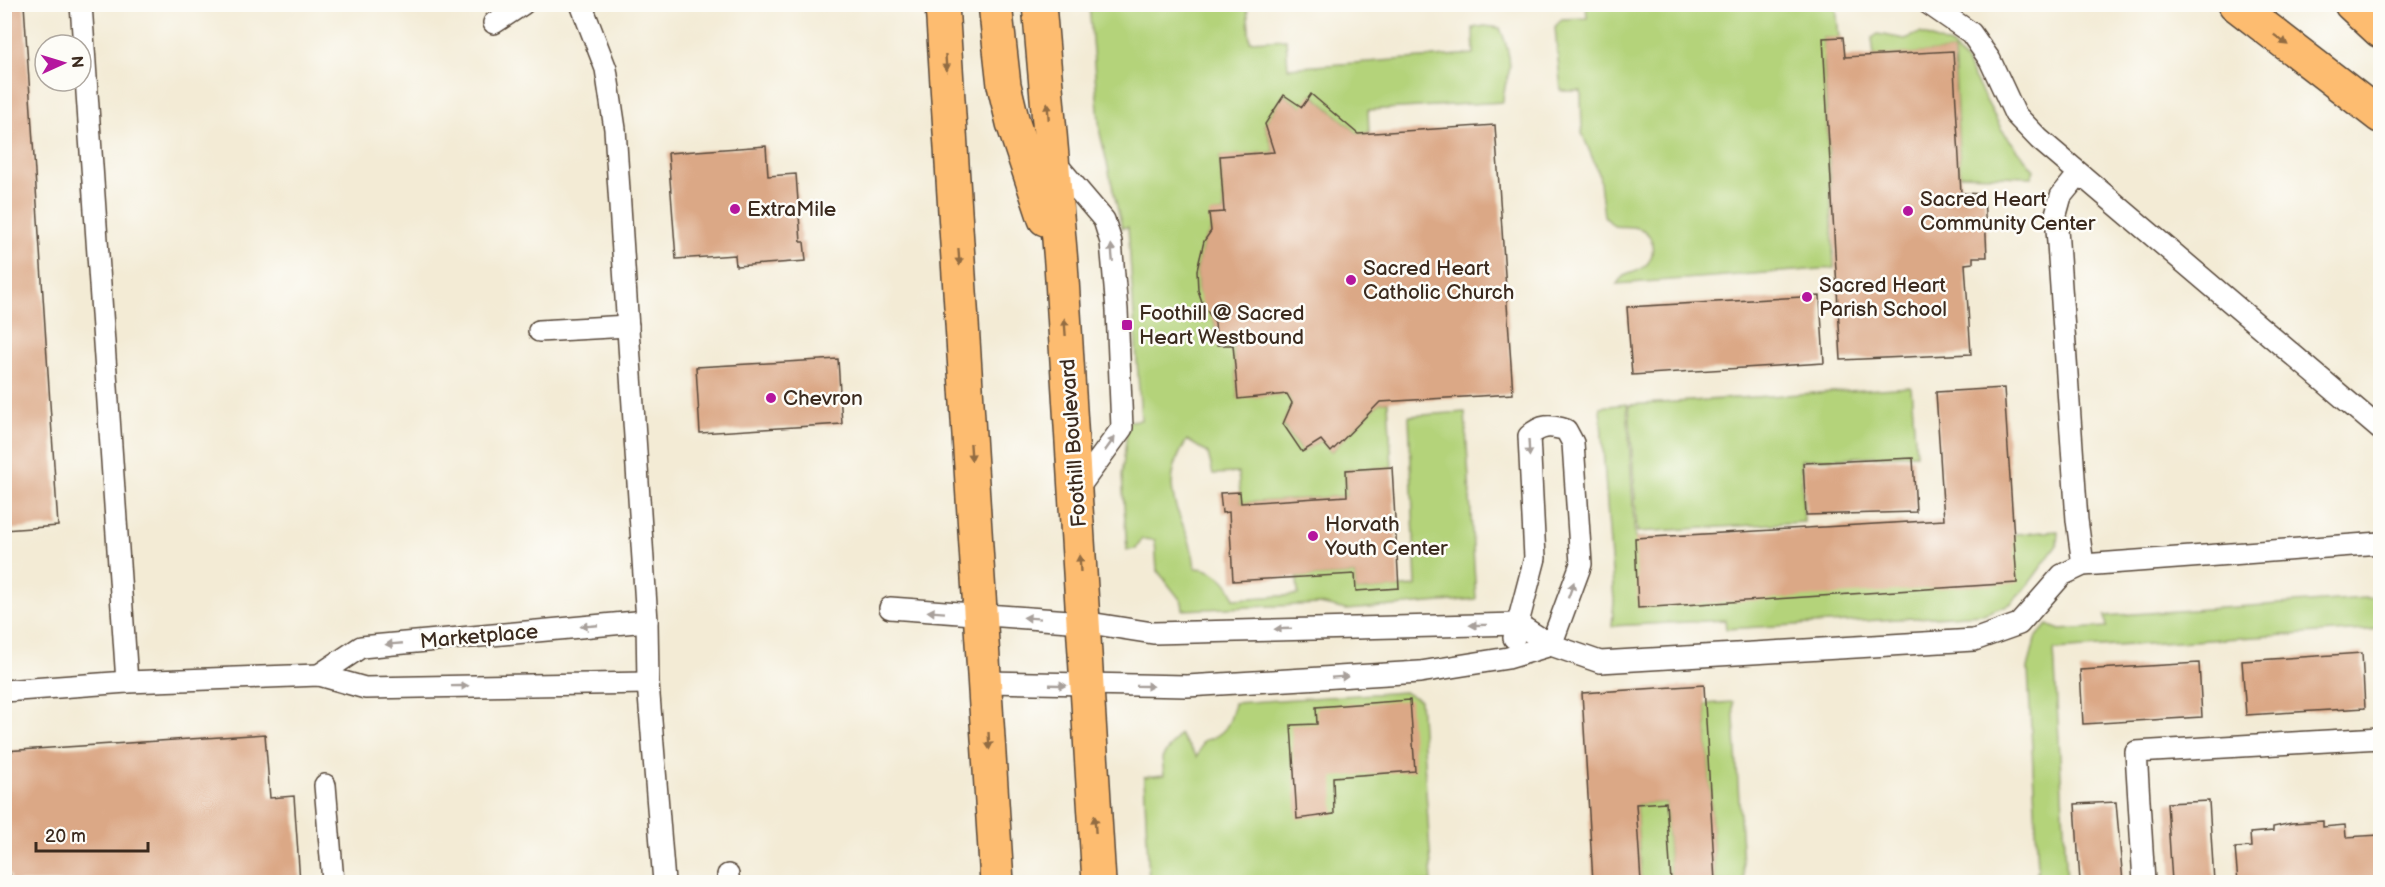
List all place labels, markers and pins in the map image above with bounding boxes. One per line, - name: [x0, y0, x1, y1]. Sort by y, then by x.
- place label: Sacred Heart Community Center: [1920, 187, 2096, 236]
- place label: ExtraMile: [747, 197, 836, 222]
- marker: ExtraMile: [728, 202, 742, 216]
- marker: Sacred Heart Community Center: [1901, 204, 1915, 218]
- place label: Sacred Heart Catholic Church: [1363, 256, 1514, 305]
- marker: Sacred Heart Catholic Church: [1344, 273, 1358, 287]
- place label: Sacred Heart Parish School: [1819, 273, 1947, 322]
- marker: Sacred Heart Parish School: [1800, 290, 1814, 304]
- place label: Foothill @ Sacred Heart Westbound: [1139, 301, 1305, 350]
- marker: Foothill @ Sacred Heart Westbound: [1120, 318, 1134, 332]
- place label: Chevron: [783, 386, 863, 411]
- marker: Chevron: [764, 391, 778, 405]
- place label: Horvath Youth Center: [1324, 512, 1448, 561]
- marker: Horvath Youth Center: [1306, 529, 1320, 543]

